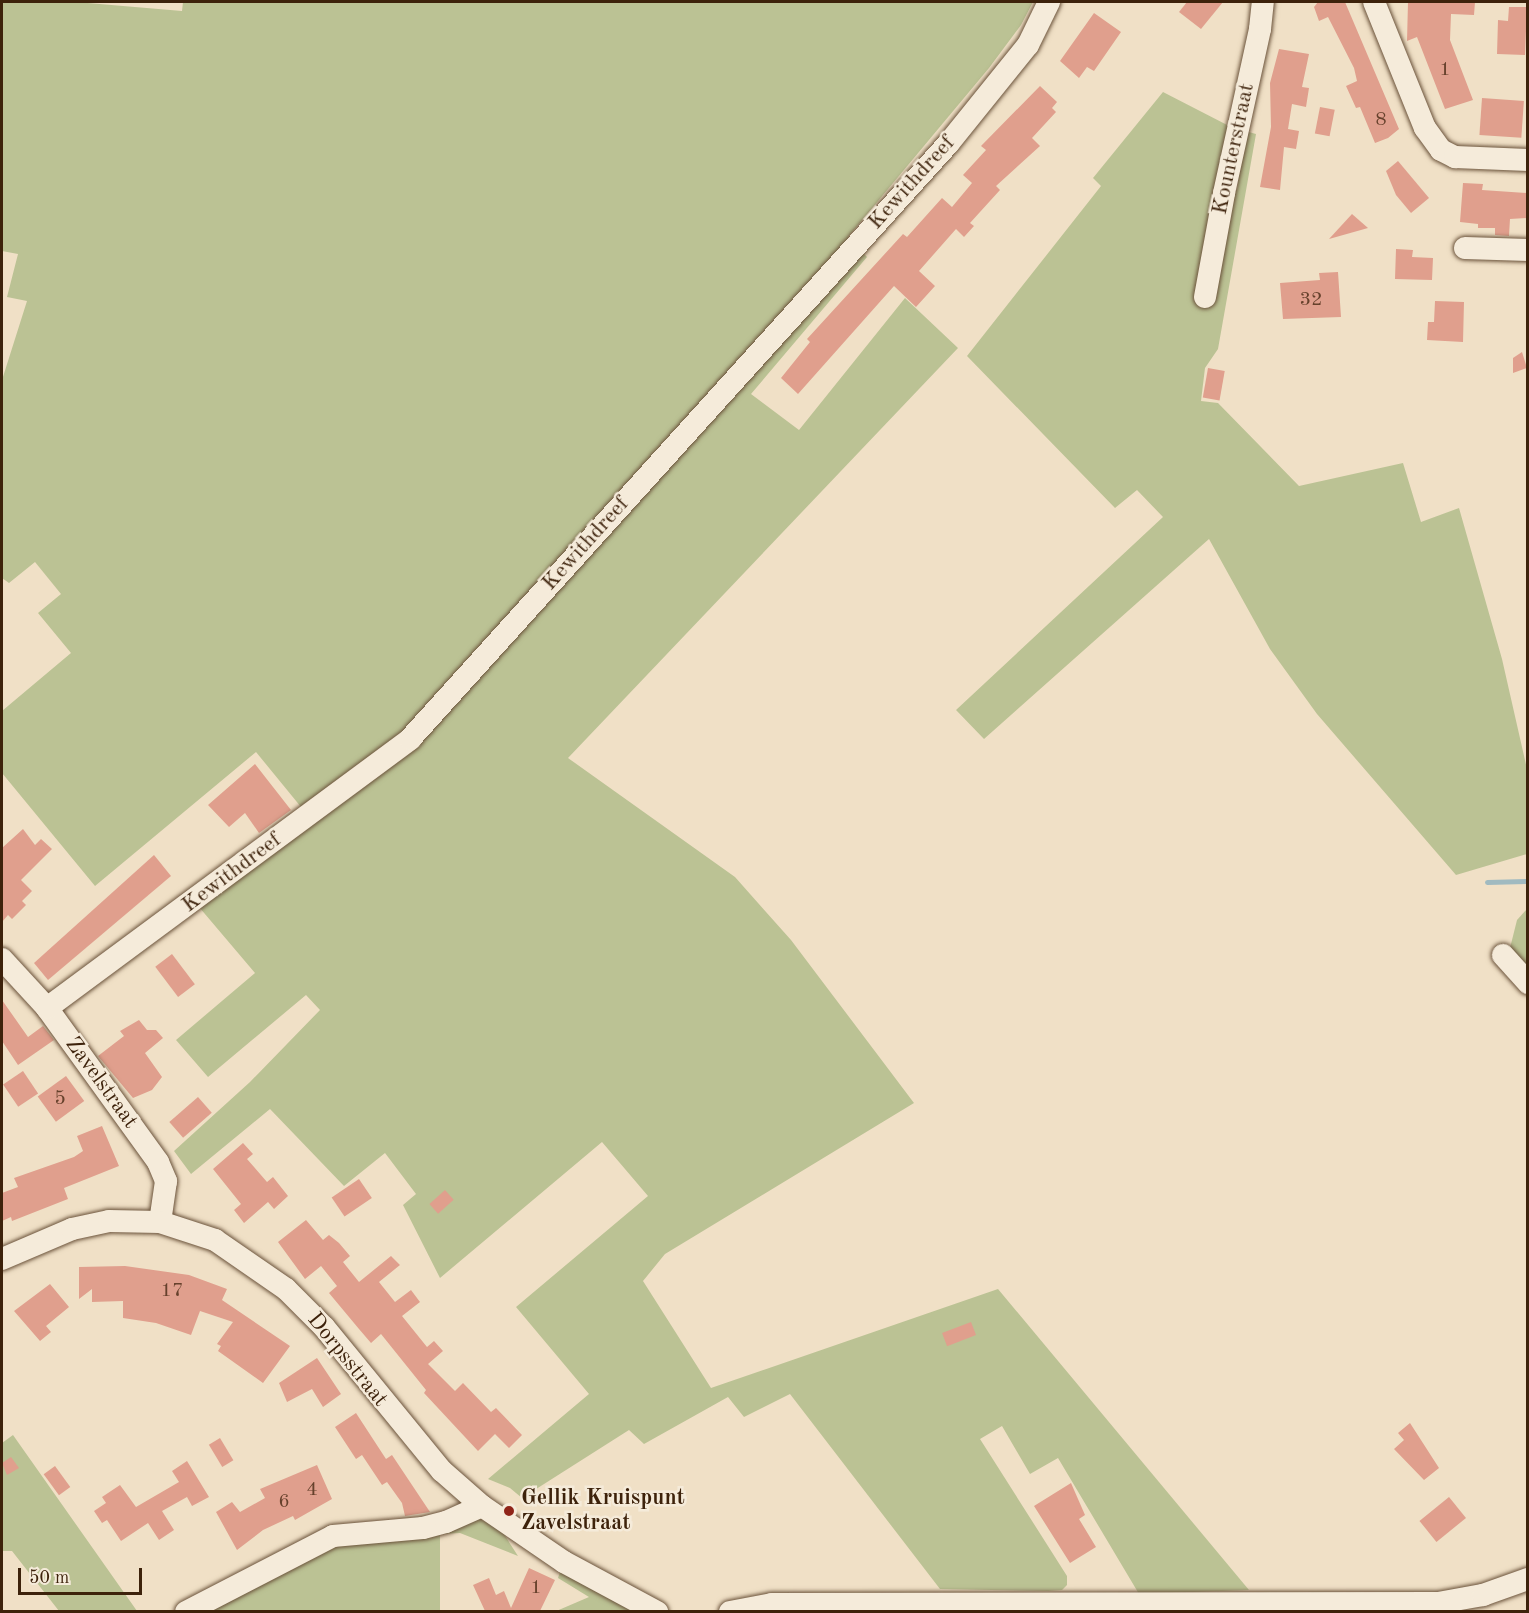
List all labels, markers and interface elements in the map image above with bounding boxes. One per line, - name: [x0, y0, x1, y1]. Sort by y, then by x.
- house number: 1: [1439, 58, 1451, 82]
- street label: Kounterstraat: [1207, 81, 1261, 217]
- house number: 8: [1375, 108, 1387, 132]
- street label: Kewithdreef: [863, 131, 961, 235]
- house number: 32: [1299, 288, 1323, 312]
- street label: Kewithdreef: [537, 492, 635, 596]
- street label: Kewithdreef: [177, 827, 287, 919]
- street label: Zavelstraat: [59, 1032, 143, 1134]
- house number: 5: [54, 1087, 66, 1111]
- house number: 17: [160, 1279, 184, 1303]
- street label: Dorpsstraat: [301, 1307, 393, 1413]
- house number: 4: [306, 1478, 318, 1502]
- place label: Gellik Kruispunt Zavelstraat: [521, 1485, 685, 1536]
- house number: 6: [278, 1490, 290, 1514]
- marker: Gellik Kruispunt Zavelstraat: [502, 1504, 516, 1518]
- scale bar: [21, 1556, 146, 1594]
- text: 50 m: [29, 1569, 69, 1587]
- house number: 1: [530, 1576, 542, 1600]

